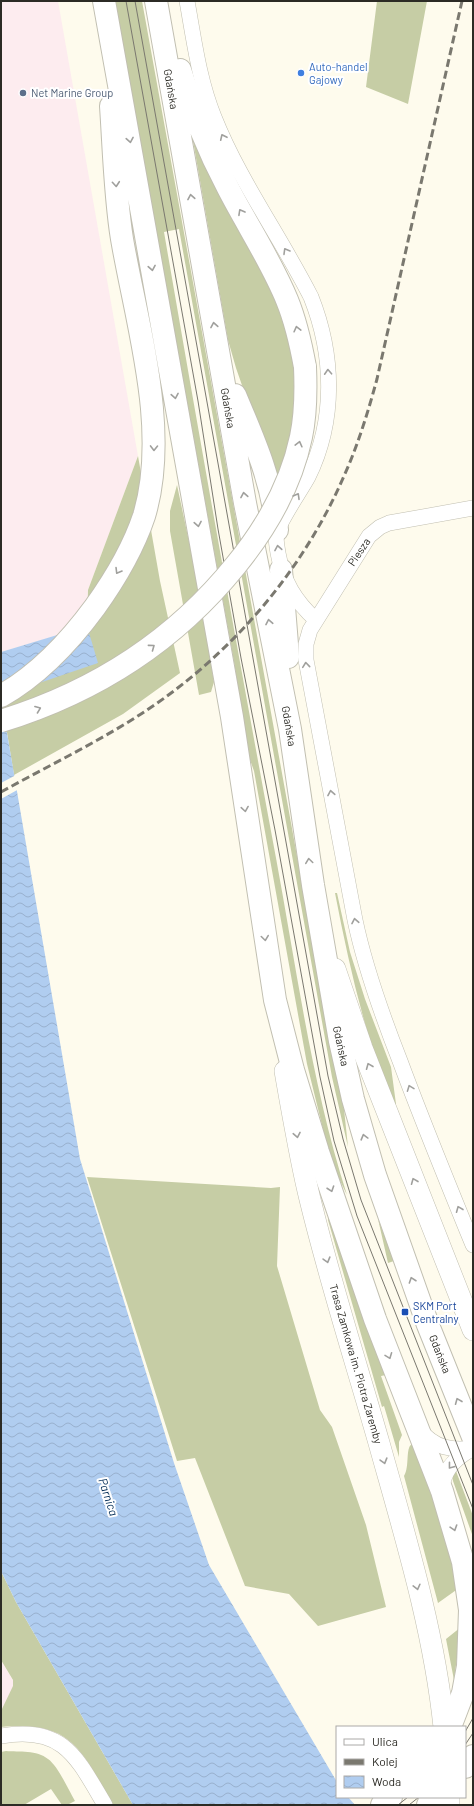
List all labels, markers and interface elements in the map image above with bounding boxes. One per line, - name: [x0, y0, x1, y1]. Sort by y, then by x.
- place label: Auto-handel Gajowy: [309, 60, 368, 86]
- street label: Gdańska: [162, 68, 181, 110]
- marker: Auto-handel Gajowy: [296, 68, 306, 78]
- place label: Net Marine Group: [31, 86, 113, 99]
- marker: Net Marine Group: [18, 88, 28, 98]
- one-way arrow: [220, 134, 228, 142]
- one-way arrow: [125, 137, 133, 143]
- one-way arrow: [112, 181, 121, 187]
- one-way arrow: [187, 194, 196, 201]
- one-way arrow: [239, 209, 246, 216]
- one-way arrow: [283, 248, 290, 255]
- one-way arrow: [148, 265, 156, 271]
- one-way arrow: [210, 322, 218, 328]
- one-way arrow: [293, 326, 301, 333]
- one-way arrow: [324, 369, 333, 375]
- street label: Gdańska: [219, 387, 238, 429]
- one-way arrow: [171, 393, 179, 399]
- one-way arrow: [295, 440, 303, 447]
- one-way arrow: [150, 445, 158, 451]
- one-way arrow: [240, 492, 249, 498]
- one-way arrow: [292, 493, 299, 500]
- one-way arrow: [194, 521, 202, 527]
- street label: Piesza: [345, 535, 373, 568]
- one-way arrow: [274, 545, 282, 551]
- one-way arrow: [115, 567, 122, 574]
- one-way arrow: [265, 619, 274, 625]
- one-way arrow: [148, 644, 155, 652]
- one-way arrow: [302, 662, 311, 669]
- one-way arrow: [34, 705, 41, 713]
- street label: Gdańska: [280, 705, 299, 747]
- one-way arrow: [327, 790, 336, 796]
- one-way arrow: [240, 806, 249, 813]
- one-way arrow: [305, 858, 314, 864]
- one-way arrow: [351, 918, 360, 924]
- one-way arrow: [260, 935, 269, 941]
- street label: Gdańska: [331, 1025, 352, 1067]
- one-way arrow: [365, 1063, 373, 1070]
- one-way arrow: [407, 1085, 415, 1092]
- one-way arrow: [292, 1132, 301, 1138]
- one-way arrow: [360, 1134, 369, 1141]
- one-way arrow: [411, 1177, 419, 1184]
- one-way arrow: [326, 1185, 334, 1192]
- one-way arrow: [455, 1205, 463, 1212]
- one-way arrow: [322, 1256, 331, 1263]
- one-way arrow: [408, 1276, 417, 1283]
- street label: Trasa Zamkowa im. Piotra Zaremby: [327, 1283, 386, 1445]
- place label: SKM Port Centralny: [413, 1299, 459, 1325]
- marker: SKM Port Centralny: [400, 1307, 410, 1317]
- street label: Gdańska: [427, 1333, 454, 1375]
- one-way arrow: [385, 1352, 393, 1359]
- one-way arrow: [455, 1398, 463, 1405]
- one-way arrow: [379, 1457, 388, 1464]
- one-way arrow: [449, 1461, 456, 1468]
- water label: Parnica: [96, 1476, 122, 1517]
- one-way arrow: [449, 1525, 458, 1532]
- one-way arrow: [413, 1583, 421, 1590]
- legend: [336, 1726, 466, 1798]
- text: Ulica: [372, 1734, 398, 1748]
- text: Kolej: [372, 1754, 398, 1768]
- text: Woda: [372, 1774, 401, 1788]

